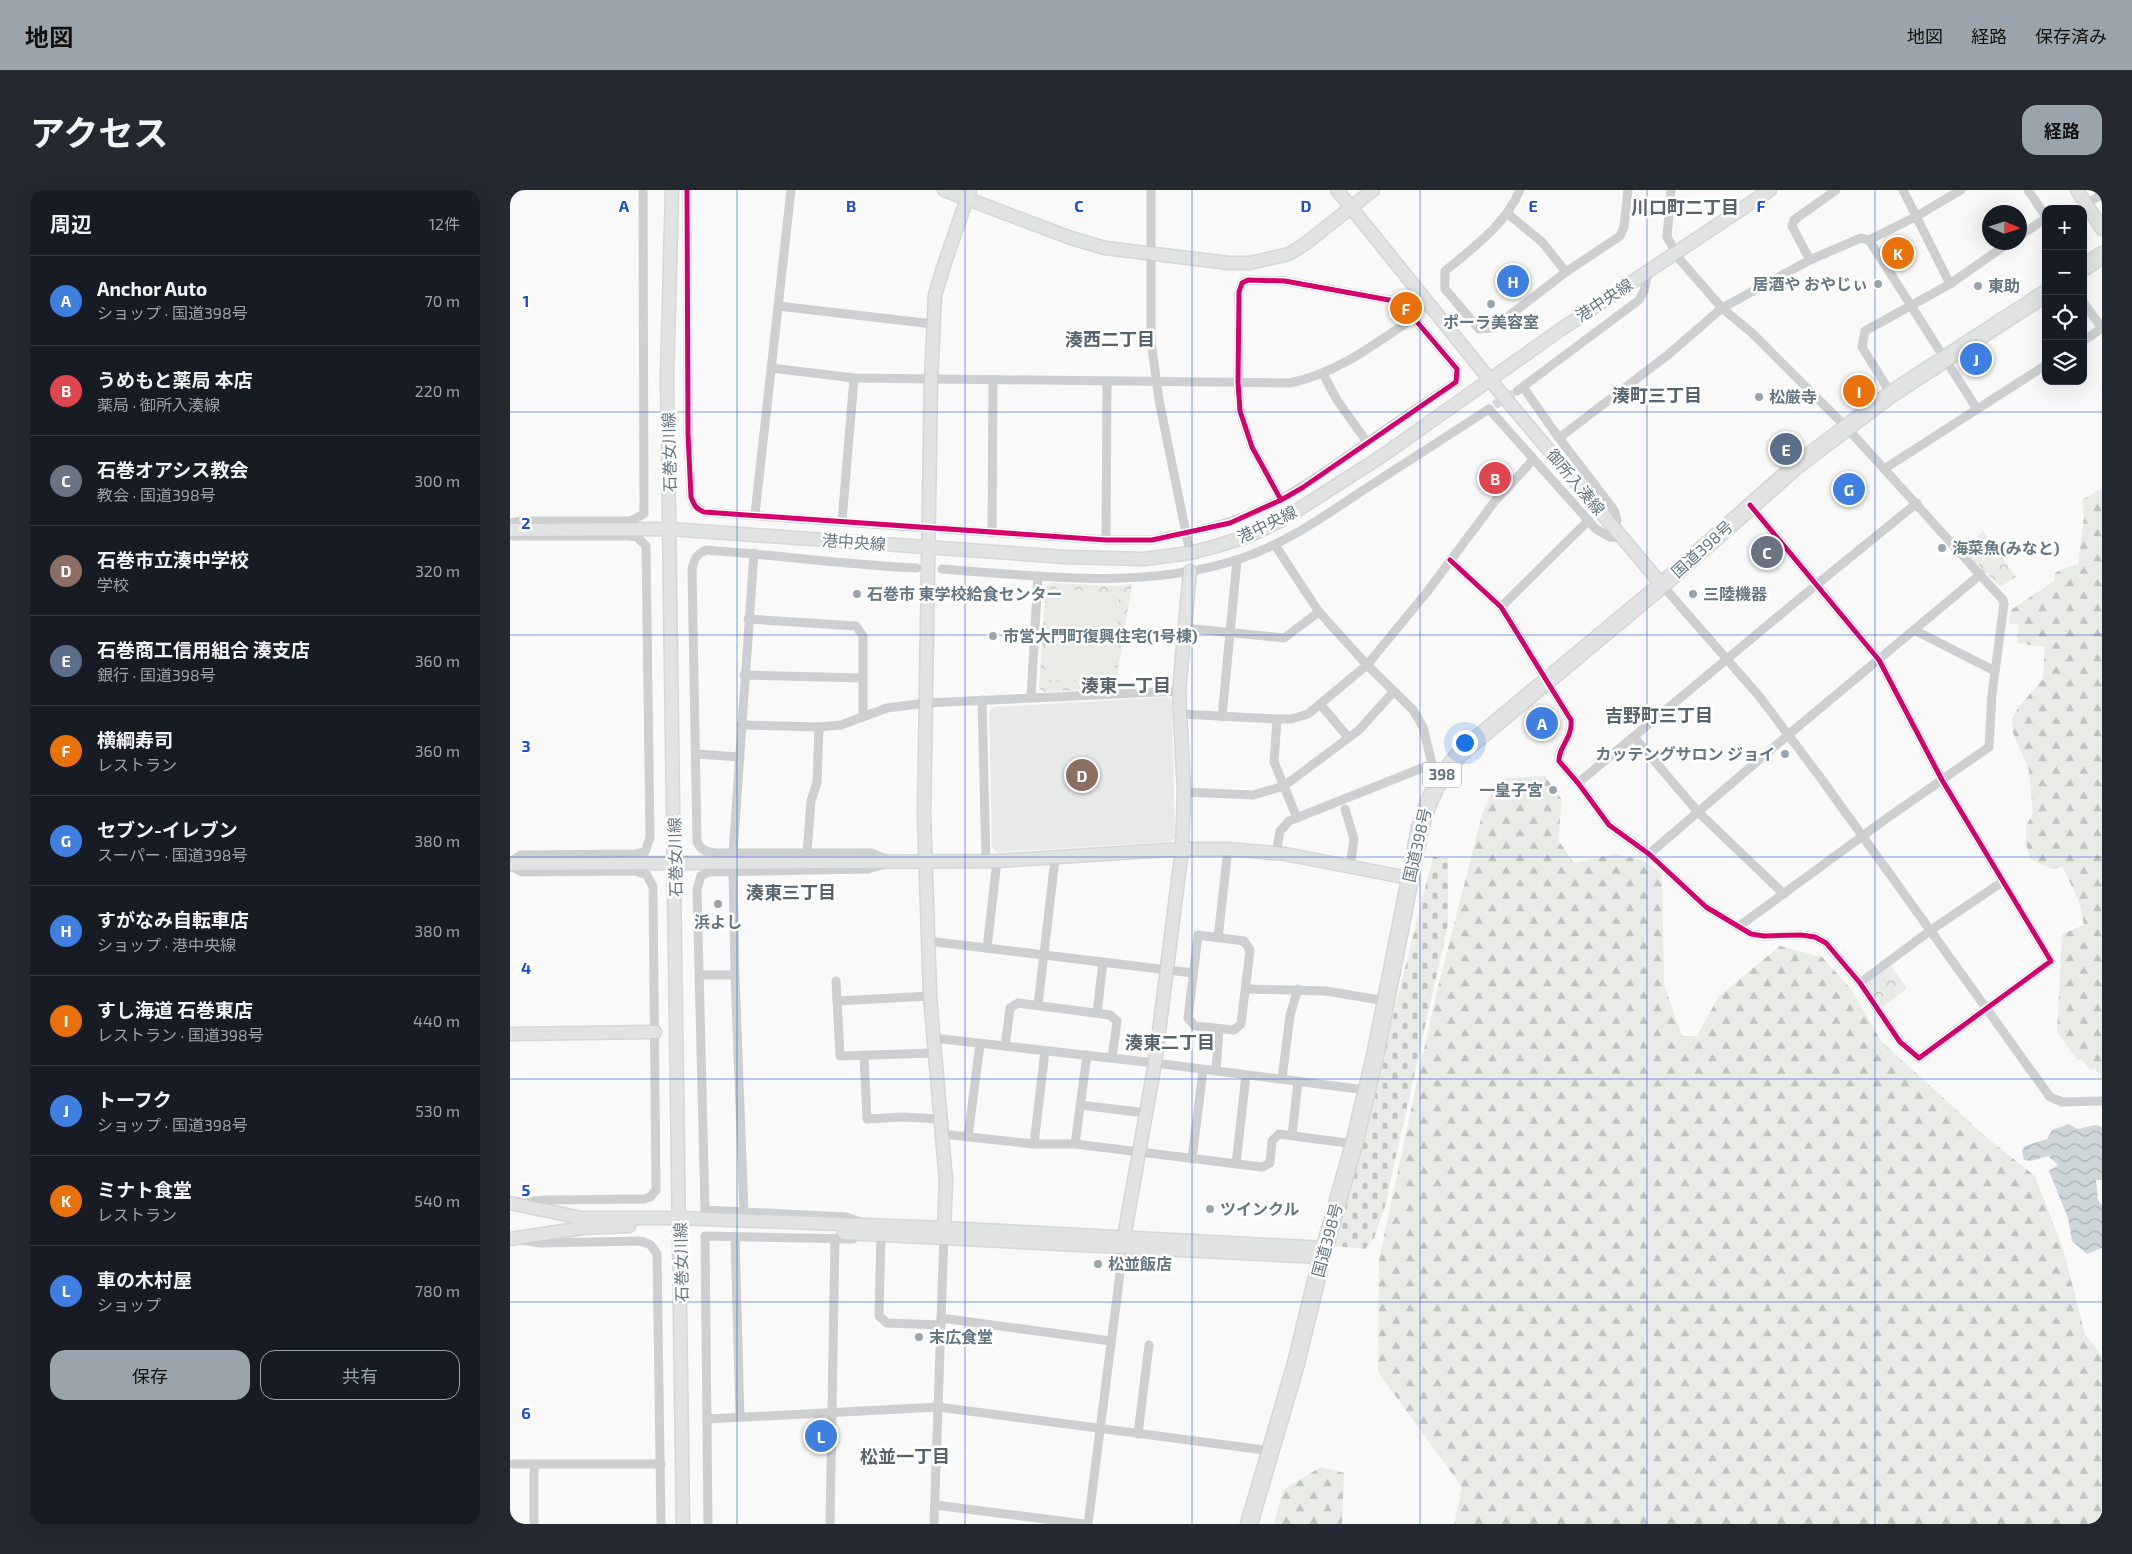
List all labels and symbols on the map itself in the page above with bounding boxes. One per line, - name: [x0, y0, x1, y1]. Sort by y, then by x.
- text: A: [619, 196, 630, 215]
- text: B: [846, 196, 856, 215]
- text: C: [1074, 196, 1084, 215]
- text: D: [1301, 196, 1312, 215]
- text: E: [1528, 196, 1538, 215]
- district label: 川口町二丁目: [1631, 196, 1739, 218]
- text: F: [1757, 196, 1766, 215]
- north arrow: [1982, 205, 2027, 250]
- pin: K: [1882, 234, 1914, 272]
- pin: H: [1497, 262, 1529, 300]
- street label: 港中央線: [1572, 274, 1636, 325]
- place label: 居酒や おやじぃ: [1753, 274, 1868, 293]
- place label: 東助: [1988, 276, 2020, 295]
- marker: 居酒や おやじぃ: [1872, 278, 1884, 290]
- marker: 東助: [1972, 280, 1984, 292]
- pin: F: [1390, 289, 1422, 327]
- text: 1: [523, 291, 529, 310]
- marker: ポーラ美容室: [1485, 298, 1497, 310]
- place label: ポーラ美容室: [1443, 312, 1539, 331]
- district label: 湊西二丁目: [1065, 328, 1155, 350]
- pin: J: [1960, 340, 1992, 378]
- pin: I: [1843, 372, 1875, 410]
- district label: 湊町三丁目: [1612, 384, 1702, 406]
- place label: 松厳寺: [1769, 387, 1817, 406]
- marker: 松厳寺: [1753, 391, 1765, 403]
- street label: 石巻女川線: [658, 412, 679, 492]
- pin: E: [1770, 430, 1802, 468]
- street label: 御所入湊線: [1543, 445, 1609, 518]
- pin: B: [1479, 459, 1511, 497]
- pin: G: [1833, 470, 1865, 508]
- street label: 港中央線: [1234, 501, 1300, 546]
- text: 2: [521, 513, 531, 532]
- street label: 国道398号: [1667, 516, 1736, 581]
- street label: 港中央線: [821, 530, 887, 553]
- pin: C: [1751, 533, 1783, 571]
- place label: 海菜魚(みなと): [1952, 538, 2060, 557]
- marker: 海菜魚(みなと): [1936, 542, 1948, 554]
- place label: 石巻市 東学校給食センター: [867, 584, 1062, 603]
- place label: 三陸機器: [1703, 584, 1768, 603]
- marker: 石巻市 東学校給食センター: [851, 588, 863, 600]
- marker: 三陸機器: [1687, 588, 1699, 600]
- place label: 市営大門町復興住宅(1号棟): [1003, 626, 1198, 645]
- marker: 市営大門町復興住宅(1号棟): [987, 630, 999, 642]
- district label: 湊東一丁目: [1081, 674, 1171, 696]
- pin: A: [1526, 704, 1558, 742]
- district label: 吉野町三丁目: [1605, 704, 1713, 726]
- your location: [1452, 730, 1478, 756]
- text: 3: [521, 736, 531, 755]
- place label: カッテングサロン ジョイ: [1596, 744, 1775, 763]
- marker: カッテングサロン ジョイ: [1779, 748, 1791, 760]
- pin: D: [1066, 756, 1098, 794]
- road number: 398: [1423, 762, 1461, 788]
- place label: 一皇子宮: [1479, 780, 1543, 799]
- marker: 一皇子宮: [1547, 784, 1559, 796]
- street label: 国道398号: [1399, 806, 1434, 884]
- street label: 石巻女川線: [664, 817, 685, 897]
- district label: 湊東三丁目: [746, 881, 836, 903]
- marker: 浜よし: [712, 898, 724, 910]
- place label: 浜よし: [694, 912, 742, 931]
- text: 4: [521, 958, 531, 977]
- district label: 湊東二丁目: [1125, 1031, 1215, 1053]
- text: 5: [522, 1180, 531, 1199]
- place label: ツインクル: [1220, 1199, 1300, 1218]
- street label: 国道398号: [1308, 1201, 1345, 1279]
- marker: ツインクル: [1204, 1203, 1216, 1215]
- street label: 石巻女川線: [670, 1222, 691, 1302]
- place label: 松並飯店: [1108, 1254, 1172, 1273]
- marker: 松並飯店: [1092, 1258, 1104, 1270]
- place label: 末広食堂: [929, 1327, 993, 1346]
- marker: 末広食堂: [913, 1331, 925, 1343]
- text: 6: [521, 1403, 531, 1422]
- pin: L: [805, 1417, 837, 1455]
- district label: 松並一丁目: [860, 1445, 950, 1467]

